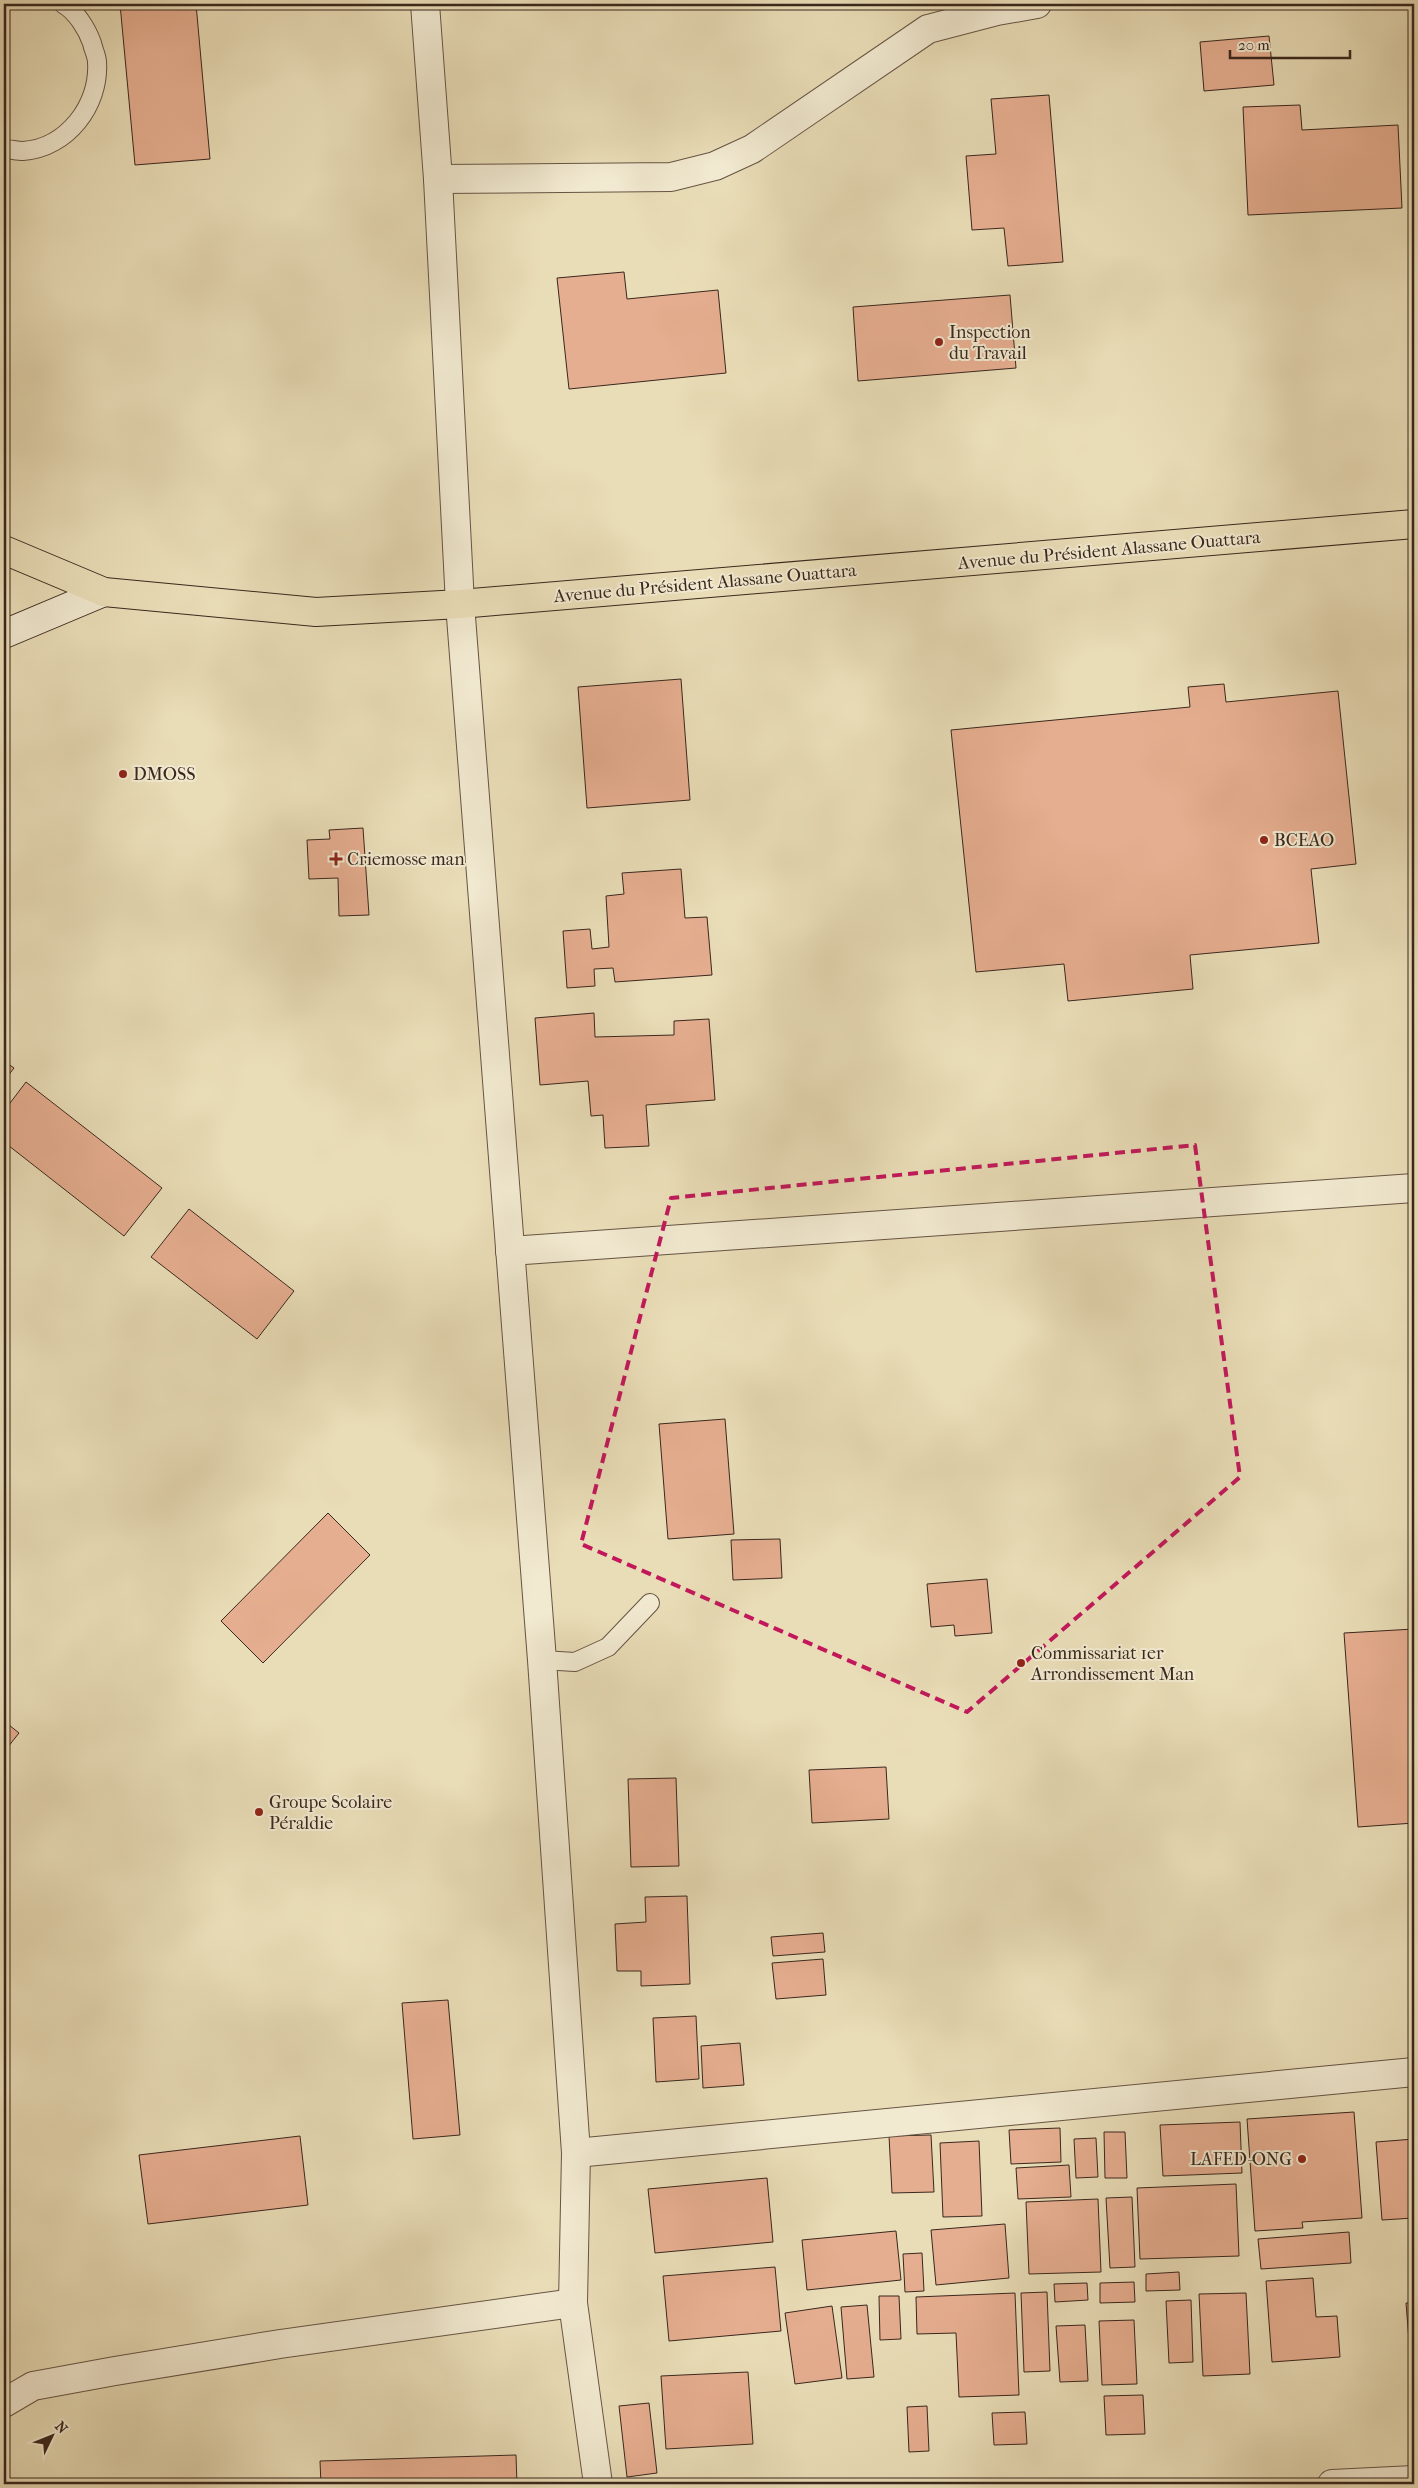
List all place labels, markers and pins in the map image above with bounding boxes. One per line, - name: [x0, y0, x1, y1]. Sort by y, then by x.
- place label: Inspection du Travail: [949, 322, 1031, 364]
- marker: Inspection du Travail: [933, 336, 945, 348]
- place label: DMOSS: [133, 764, 196, 785]
- marker: DMOSS: [117, 768, 129, 780]
- place label: BCEAO: [1274, 830, 1334, 851]
- marker: BCEAO: [1258, 834, 1270, 846]
- place label: Criemosse man: [347, 849, 465, 870]
- marker: Criemosse man: [329, 852, 343, 866]
- place label: Commissariat 1er Arrondissement Man: [1030, 1643, 1195, 1685]
- marker: Commissariat 1er Arrondissement Man: [1015, 1657, 1027, 1669]
- place label: Groupe Scolaire Péraldie: [269, 1792, 392, 1834]
- marker: Groupe Scolaire Péraldie: [253, 1806, 265, 1818]
- place label: LAFED-ONG: [1190, 2149, 1292, 2170]
- marker: LAFED-ONG: [1296, 2153, 1308, 2165]

